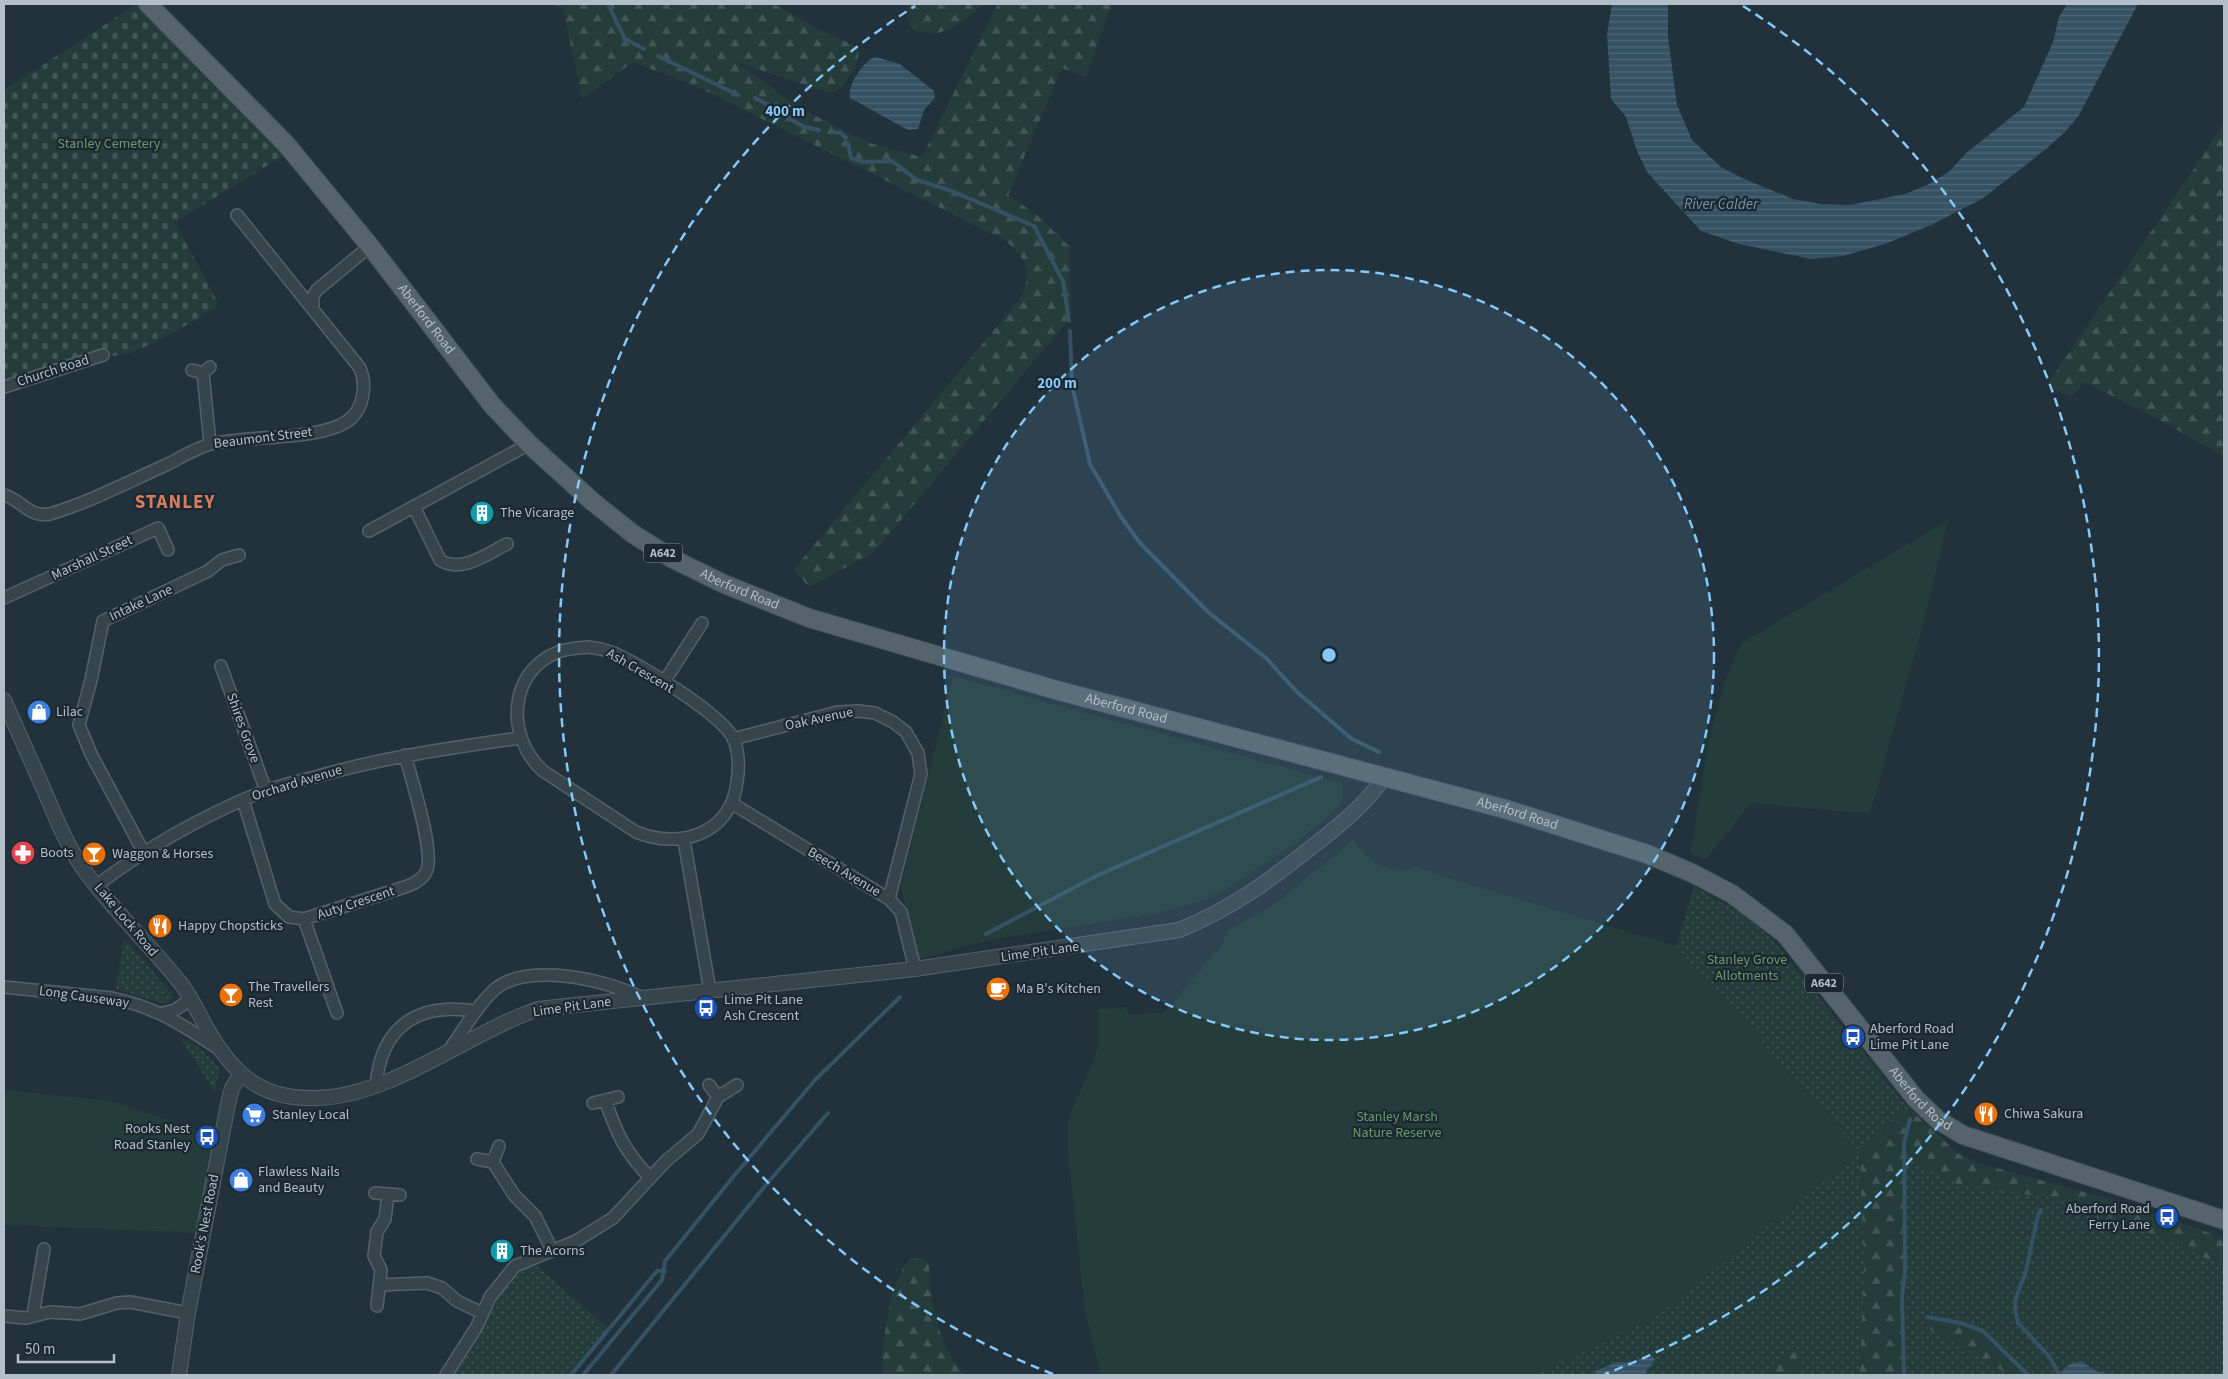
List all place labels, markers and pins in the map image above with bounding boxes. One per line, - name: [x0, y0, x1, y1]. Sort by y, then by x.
- building icon: The Vicarage: [469, 500, 495, 526]
- place label: The Vicarage: [500, 503, 574, 523]
- centre of rings: [1320, 646, 1338, 664]
- shop icon: Lilac: [26, 699, 52, 725]
- place label: Lilac: [56, 702, 84, 722]
- pharmacy icon: Boots: [10, 840, 36, 866]
- bar icon: Waggon & Horses: [81, 841, 107, 867]
- place label: Boots: [40, 843, 74, 863]
- place label: Waggon & Horses: [112, 844, 213, 864]
- restaurant icon: Happy Chopsticks: [147, 913, 173, 939]
- place label: Happy Chopsticks: [178, 916, 283, 936]
- cafe icon: Ma B's Kitchen: [985, 976, 1011, 1002]
- place label: The Travellers Rest: [248, 977, 330, 1013]
- place label: Ma B's Kitchen: [1016, 979, 1101, 999]
- bar icon: The Travellers Rest: [218, 982, 244, 1008]
- place label: Lime Pit Lane Ash Crescent: [724, 990, 803, 1026]
- bus stop icon: Lime Pit Lane Ash Crescent: [693, 995, 719, 1021]
- place label: Aberford Road Lime Pit Lane: [1870, 1019, 1954, 1055]
- bus stop icon: Aberford Road Lime Pit Lane: [1840, 1024, 1866, 1050]
- restaurant icon: Chiwa Sakura: [1973, 1101, 1999, 1127]
- supermarket icon: Stanley Local: [241, 1102, 267, 1128]
- place label: Chiwa Sakura: [2004, 1104, 2083, 1124]
- place label: Stanley Local: [272, 1105, 350, 1125]
- place label: Rooks Nest Road Stanley: [114, 1119, 190, 1155]
- bus stop icon: Rooks Nest Road Stanley: [194, 1124, 220, 1150]
- place label: Flawless Nails and Beauty: [258, 1162, 340, 1198]
- shop icon: Flawless Nails and Beauty: [228, 1167, 254, 1193]
- place label: Aberford Road Ferry Lane: [2066, 1199, 2150, 1235]
- bus stop icon: Aberford Road Ferry Lane: [2154, 1204, 2180, 1230]
- building icon: The Acorns: [489, 1238, 515, 1264]
- place label: The Acorns: [520, 1241, 585, 1261]

